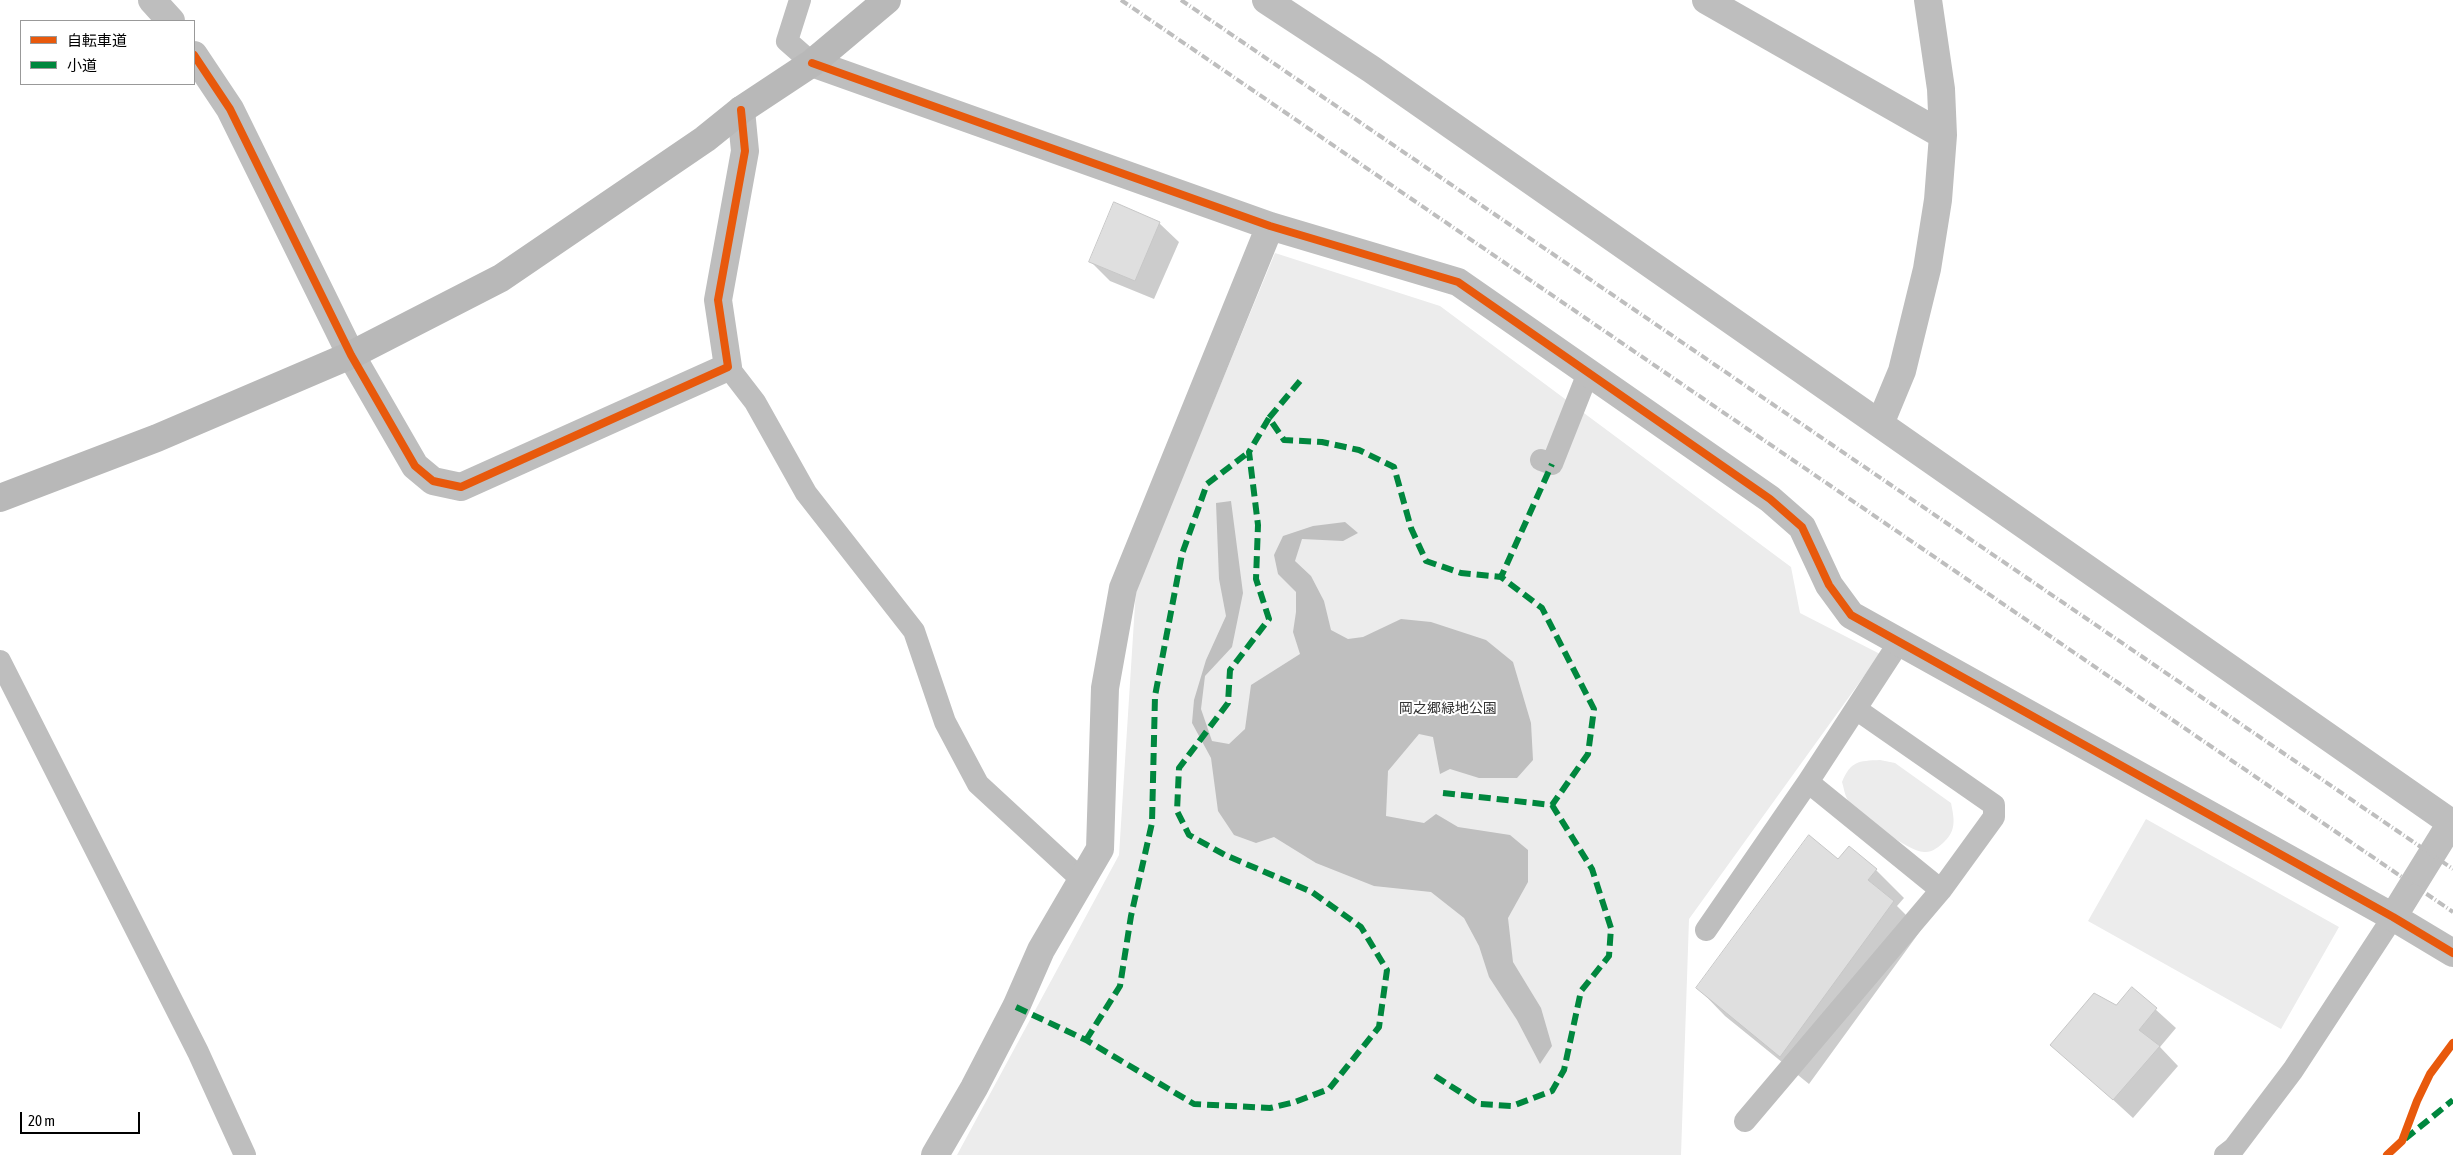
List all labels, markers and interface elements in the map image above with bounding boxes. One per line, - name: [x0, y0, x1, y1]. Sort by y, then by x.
- legend: [20, 20, 195, 85]
- text: 自転車道: [67, 32, 127, 49]
- text: 小道: [67, 57, 97, 74]
- park label: 岡之郷緑地公園: [1399, 701, 1497, 717]
- scale bar: [22, 1102, 142, 1134]
- text: 20 m: [28, 1112, 55, 1129]

